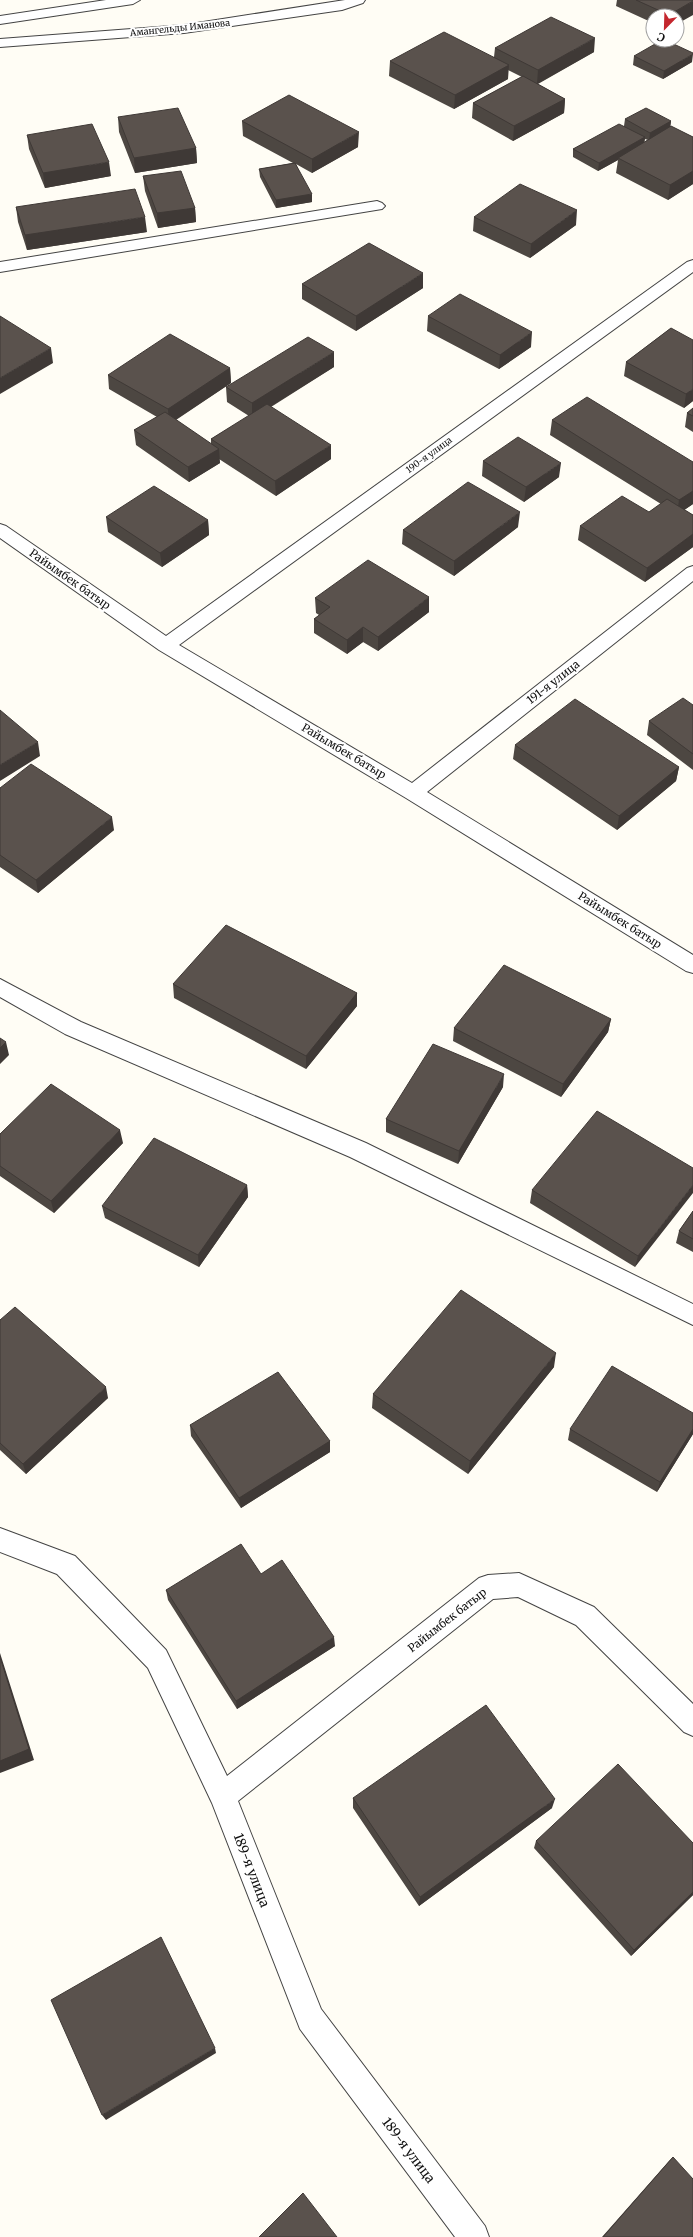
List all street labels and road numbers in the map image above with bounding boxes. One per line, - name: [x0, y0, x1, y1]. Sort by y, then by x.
- street label: Амангельды Иманова: [128, 17, 231, 38]
- street label: 190-я улица: [403, 434, 454, 475]
- street label: Райымбек батыр: [27, 546, 113, 612]
- street label: 191-я улица: [524, 657, 582, 707]
- street label: Райымбек батыр: [299, 720, 389, 782]
- street label: Райымбек батыр: [576, 889, 665, 951]
- street label: Райымбек батыр: [405, 1585, 489, 1655]
- street label: 189-я улица: [230, 1831, 273, 1910]
- street label: 189-я улица: [378, 2114, 439, 2187]

